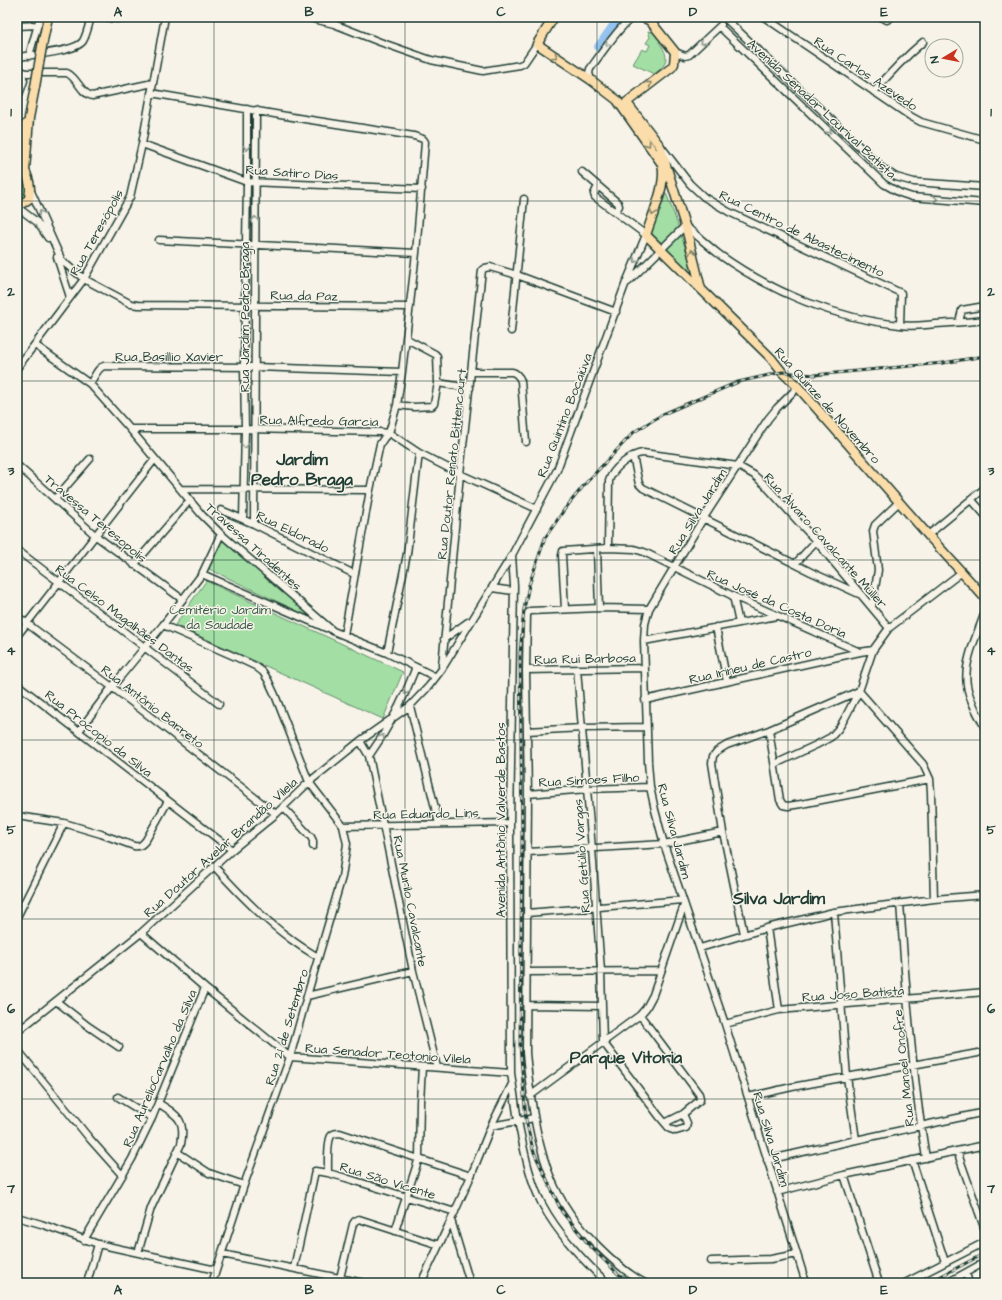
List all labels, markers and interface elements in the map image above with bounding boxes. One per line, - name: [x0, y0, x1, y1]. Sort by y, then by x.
- text: A: [114, 3, 123, 21]
- text: B: [304, 3, 314, 21]
- text: C: [496, 3, 506, 21]
- text: D: [689, 3, 698, 21]
- text: E: [880, 3, 888, 21]
- street label: Rua Carlos Azevedo: [810, 32, 921, 116]
- street label: Avenida Senador Lourival Batista: [743, 35, 900, 183]
- one-way arrow: [701, 37, 708, 44]
- north arrow: [924, 38, 964, 78]
- one-way arrow: [606, 40, 613, 47]
- one-way arrow: [551, 51, 558, 59]
- text: N: [927, 55, 943, 64]
- one-way arrow: [644, 82, 651, 89]
- text: 1: [10, 103, 12, 121]
- text: 1: [990, 103, 992, 121]
- one-way arrow: [824, 126, 832, 134]
- one-way arrow: [643, 140, 650, 147]
- one-way arrow: [243, 145, 251, 151]
- street label: Rua Satiro Dias: [245, 161, 339, 185]
- street label: Rua Teresópolis: [66, 186, 128, 279]
- street label: Rua Centro de Abastecimento: [716, 186, 888, 282]
- one-way arrow: [932, 194, 938, 203]
- one-way arrow: [38, 209, 46, 217]
- one-way arrow: [649, 210, 658, 217]
- one-way arrow: [251, 216, 259, 222]
- street label: Rua Jardim Pedro Braga: [236, 241, 255, 392]
- one-way arrow: [688, 249, 697, 256]
- one-way arrow: [632, 256, 640, 263]
- text: 2: [6, 283, 15, 301]
- text: 2: [986, 283, 995, 301]
- street label: Rua da Paz: [270, 286, 338, 306]
- street label: Rua Quinze de Novembro: [770, 344, 885, 468]
- street label: Rua Basillio Xavier: [115, 348, 223, 366]
- street label: Rua Quintino Bocaiúva: [533, 350, 597, 480]
- street label: Rua Doutor Renato Bittencourt: [433, 367, 471, 561]
- street label: Rua Alfredo Garcia: [259, 411, 379, 431]
- one-way arrow: [240, 443, 249, 449]
- district label: Jardim Pedro Braga: [251, 448, 353, 493]
- text: 3: [7, 462, 15, 480]
- text: 3: [987, 462, 995, 480]
- street label: Rua Silva Jardim: [664, 464, 732, 558]
- street label: Rua Álvaro Cavalcante Müller: [759, 469, 891, 612]
- street label: Travessa Teresopolís: [40, 470, 151, 567]
- street label: Travessa Tiradentes: [201, 499, 306, 595]
- street label: Rua Eldorado: [253, 506, 333, 558]
- street label: Rua Celso Magalhães Dantas: [51, 561, 198, 678]
- street label: Rua José da Costa Doria: [704, 565, 849, 643]
- park label: Cemitério Jardim da Saudade: [169, 601, 272, 634]
- text: 4: [7, 642, 16, 660]
- text: 4: [987, 642, 996, 660]
- street label: Rua Irineu de Castro: [687, 643, 814, 689]
- street label: Rua Rui Barbosa: [534, 649, 636, 669]
- street label: Rua Antônio Barreto: [97, 661, 208, 753]
- street label: Rua Procopio da Silva: [41, 686, 156, 782]
- one-way arrow: [403, 688, 411, 696]
- street label: Avenida Antônio Valverde Bastos: [492, 722, 510, 918]
- one-way arrow: [377, 734, 384, 741]
- street label: Rua Simoes Filho: [538, 768, 641, 792]
- street label: Rua Doutor Avelar Brandão Vilela: [140, 773, 302, 922]
- street label: Rua Silva Jardim: [653, 782, 696, 882]
- street label: Rua Getúlio Vargas: [569, 798, 596, 913]
- street label: Rua Eduardo Lins: [373, 804, 479, 824]
- text: 5: [6, 821, 16, 839]
- text: 5: [986, 821, 996, 839]
- street label: Rua Murilo Cavalcante: [388, 834, 432, 968]
- district label: Silva Jardim: [732, 887, 826, 911]
- street label: Rua 21 de Setembro: [261, 966, 313, 1088]
- street label: Rua Joso Batista: [801, 981, 905, 1007]
- street label: Rua AurelioCarvalho da Silva: [118, 986, 202, 1150]
- text: 6: [7, 1000, 16, 1018]
- text: 6: [987, 1000, 996, 1018]
- street label: Rua Manoel Onofre: [889, 1008, 919, 1127]
- street label: Rua Senador Teotonio Vilela: [304, 1039, 472, 1069]
- district label: Parque Vitoria: [570, 1046, 683, 1070]
- street label: Rua Silva Jardim: [748, 1090, 794, 1190]
- street label: Rua São Vicente: [338, 1158, 438, 1204]
- text: 7: [6, 1180, 16, 1198]
- text: 7: [986, 1180, 996, 1198]
- text: A: [114, 1281, 123, 1299]
- text: B: [304, 1281, 314, 1299]
- text: C: [496, 1281, 506, 1299]
- text: D: [689, 1281, 698, 1299]
- text: E: [880, 1281, 888, 1299]

